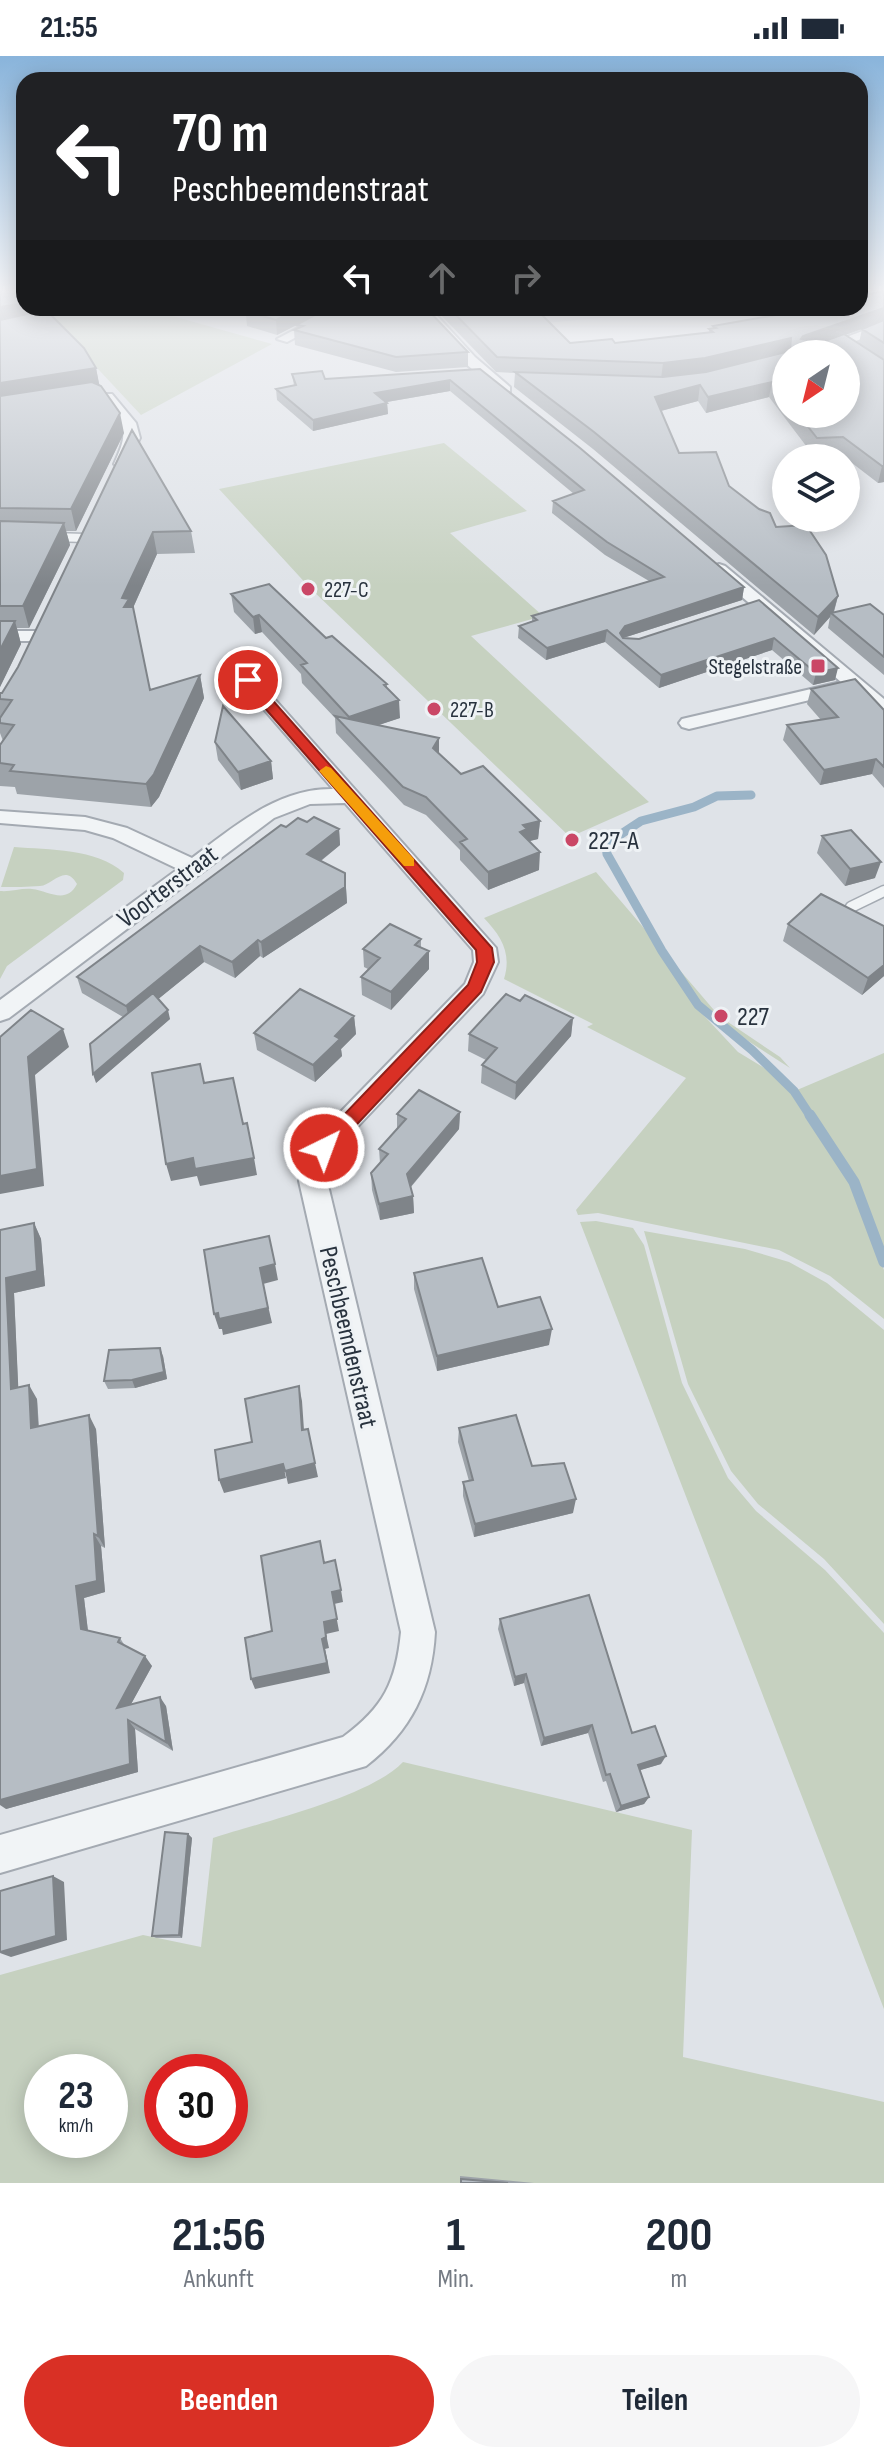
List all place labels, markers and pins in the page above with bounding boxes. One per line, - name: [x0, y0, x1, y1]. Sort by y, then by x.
- place label: 227-C: [324, 577, 369, 604]
- marker: 227-C: [299, 580, 317, 598]
- pin: [214, 646, 282, 714]
- place label: Stegelstraße: [708, 654, 802, 681]
- marker: Stegelstraße: [809, 657, 827, 675]
- place label: 227-B: [450, 697, 494, 724]
- marker: 227-B: [425, 700, 443, 718]
- place label: 227-A: [588, 826, 640, 857]
- marker: 227-A: [563, 831, 581, 849]
- place label: 227: [737, 1002, 769, 1033]
- marker: 227: [712, 1007, 730, 1025]

